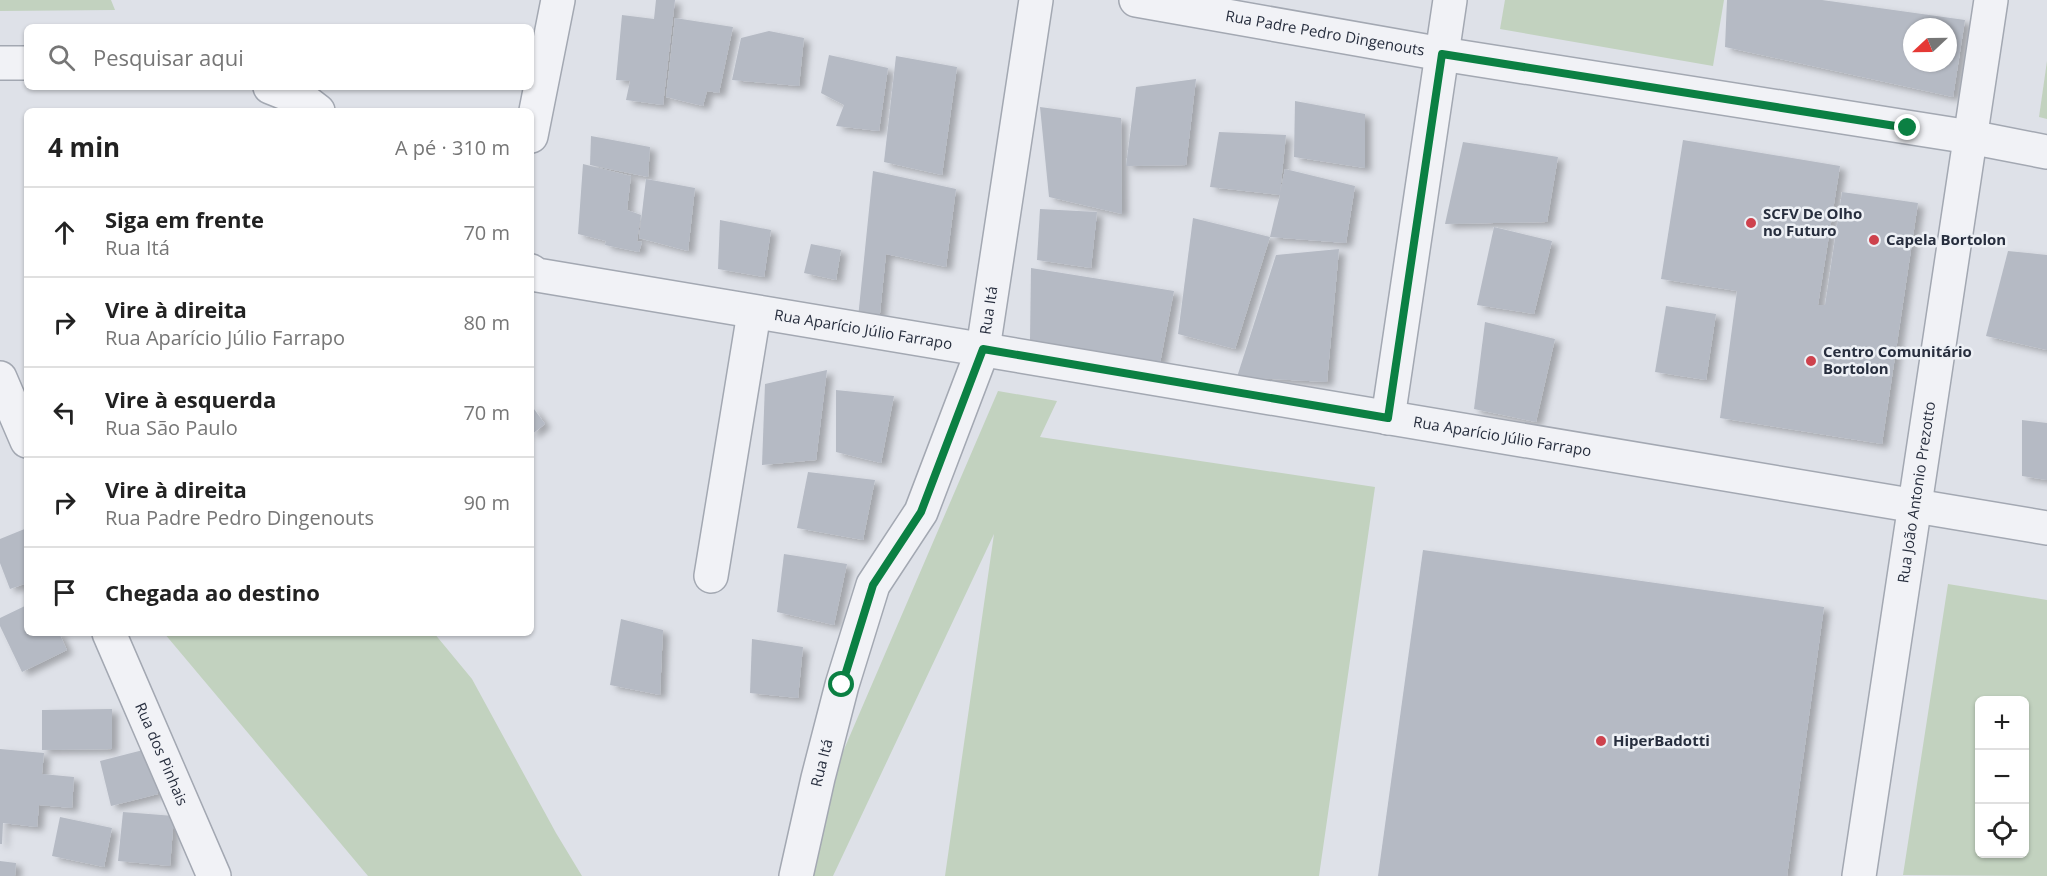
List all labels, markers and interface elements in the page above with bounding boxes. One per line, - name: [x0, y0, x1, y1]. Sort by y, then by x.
- street label: Rua Padre Pedro Dingenouts: [1224, 5, 1426, 60]
- north arrow: [1903, 18, 1957, 72]
- search box: [24, 24, 534, 90]
- icon: search: [45, 41, 78, 74]
- text: Pesquisar aqui: [93, 42, 244, 72]
- route end: [1894, 114, 1920, 140]
- text: 4 min: [48, 129, 120, 165]
- text: A pé · 310 m: [395, 134, 510, 161]
- place label: SCFV De Olho no Futuro: [1763, 203, 1862, 240]
- text: Siga em frente: [105, 204, 264, 234]
- icon: ahead: [48, 216, 81, 249]
- marker: SCFV De Olho no Futuro: [1744, 216, 1758, 230]
- text: 70 m: [463, 219, 510, 246]
- place label: Capela Bortolon: [1886, 229, 2006, 249]
- marker: Capela Bortolon: [1867, 233, 1881, 247]
- text: Rua Itá: [105, 234, 170, 261]
- street label: Rua Itá: [974, 285, 1001, 336]
- text: Vire à direita: [105, 294, 247, 324]
- street label: Rua Aparício Júlio Farrapo: [773, 304, 954, 353]
- icon: right: [48, 306, 81, 339]
- text: 80 m: [463, 309, 510, 336]
- text: Rua Aparício Júlio Farrapo: [105, 324, 345, 351]
- place label: Centro Comunitário Bortolon: [1823, 341, 1972, 378]
- marker: Centro Comunitário Bortolon: [1804, 354, 1818, 368]
- text: Vire à esquerda: [105, 384, 276, 414]
- icon: left: [48, 396, 81, 429]
- text: 70 m: [463, 399, 510, 426]
- street label: Rua João Antonio Prezotto: [1892, 400, 1939, 584]
- street label: Rua Aparício Júlio Farrapo: [1412, 411, 1593, 461]
- text: Rua São Paulo: [105, 414, 238, 441]
- text: Vire à direita: [105, 474, 247, 504]
- icon: right: [48, 486, 81, 519]
- text: 90 m: [463, 489, 510, 516]
- text: Rua Padre Pedro Dingenouts: [105, 504, 374, 531]
- icon: arrive: [48, 576, 81, 609]
- text: Chegada ao destino: [105, 577, 320, 607]
- route start: [828, 671, 854, 697]
- map controls: [1975, 696, 2029, 858]
- button: +: [1975, 696, 2029, 750]
- street label: Rua dos Pinhais: [131, 699, 193, 808]
- place label: HiperBadotti: [1613, 730, 1710, 750]
- marker: HiperBadotti: [1594, 734, 1608, 748]
- street label: Rua Itá: [805, 737, 837, 789]
- button: −: [1975, 750, 2029, 804]
- button: locate: [1975, 804, 2029, 858]

